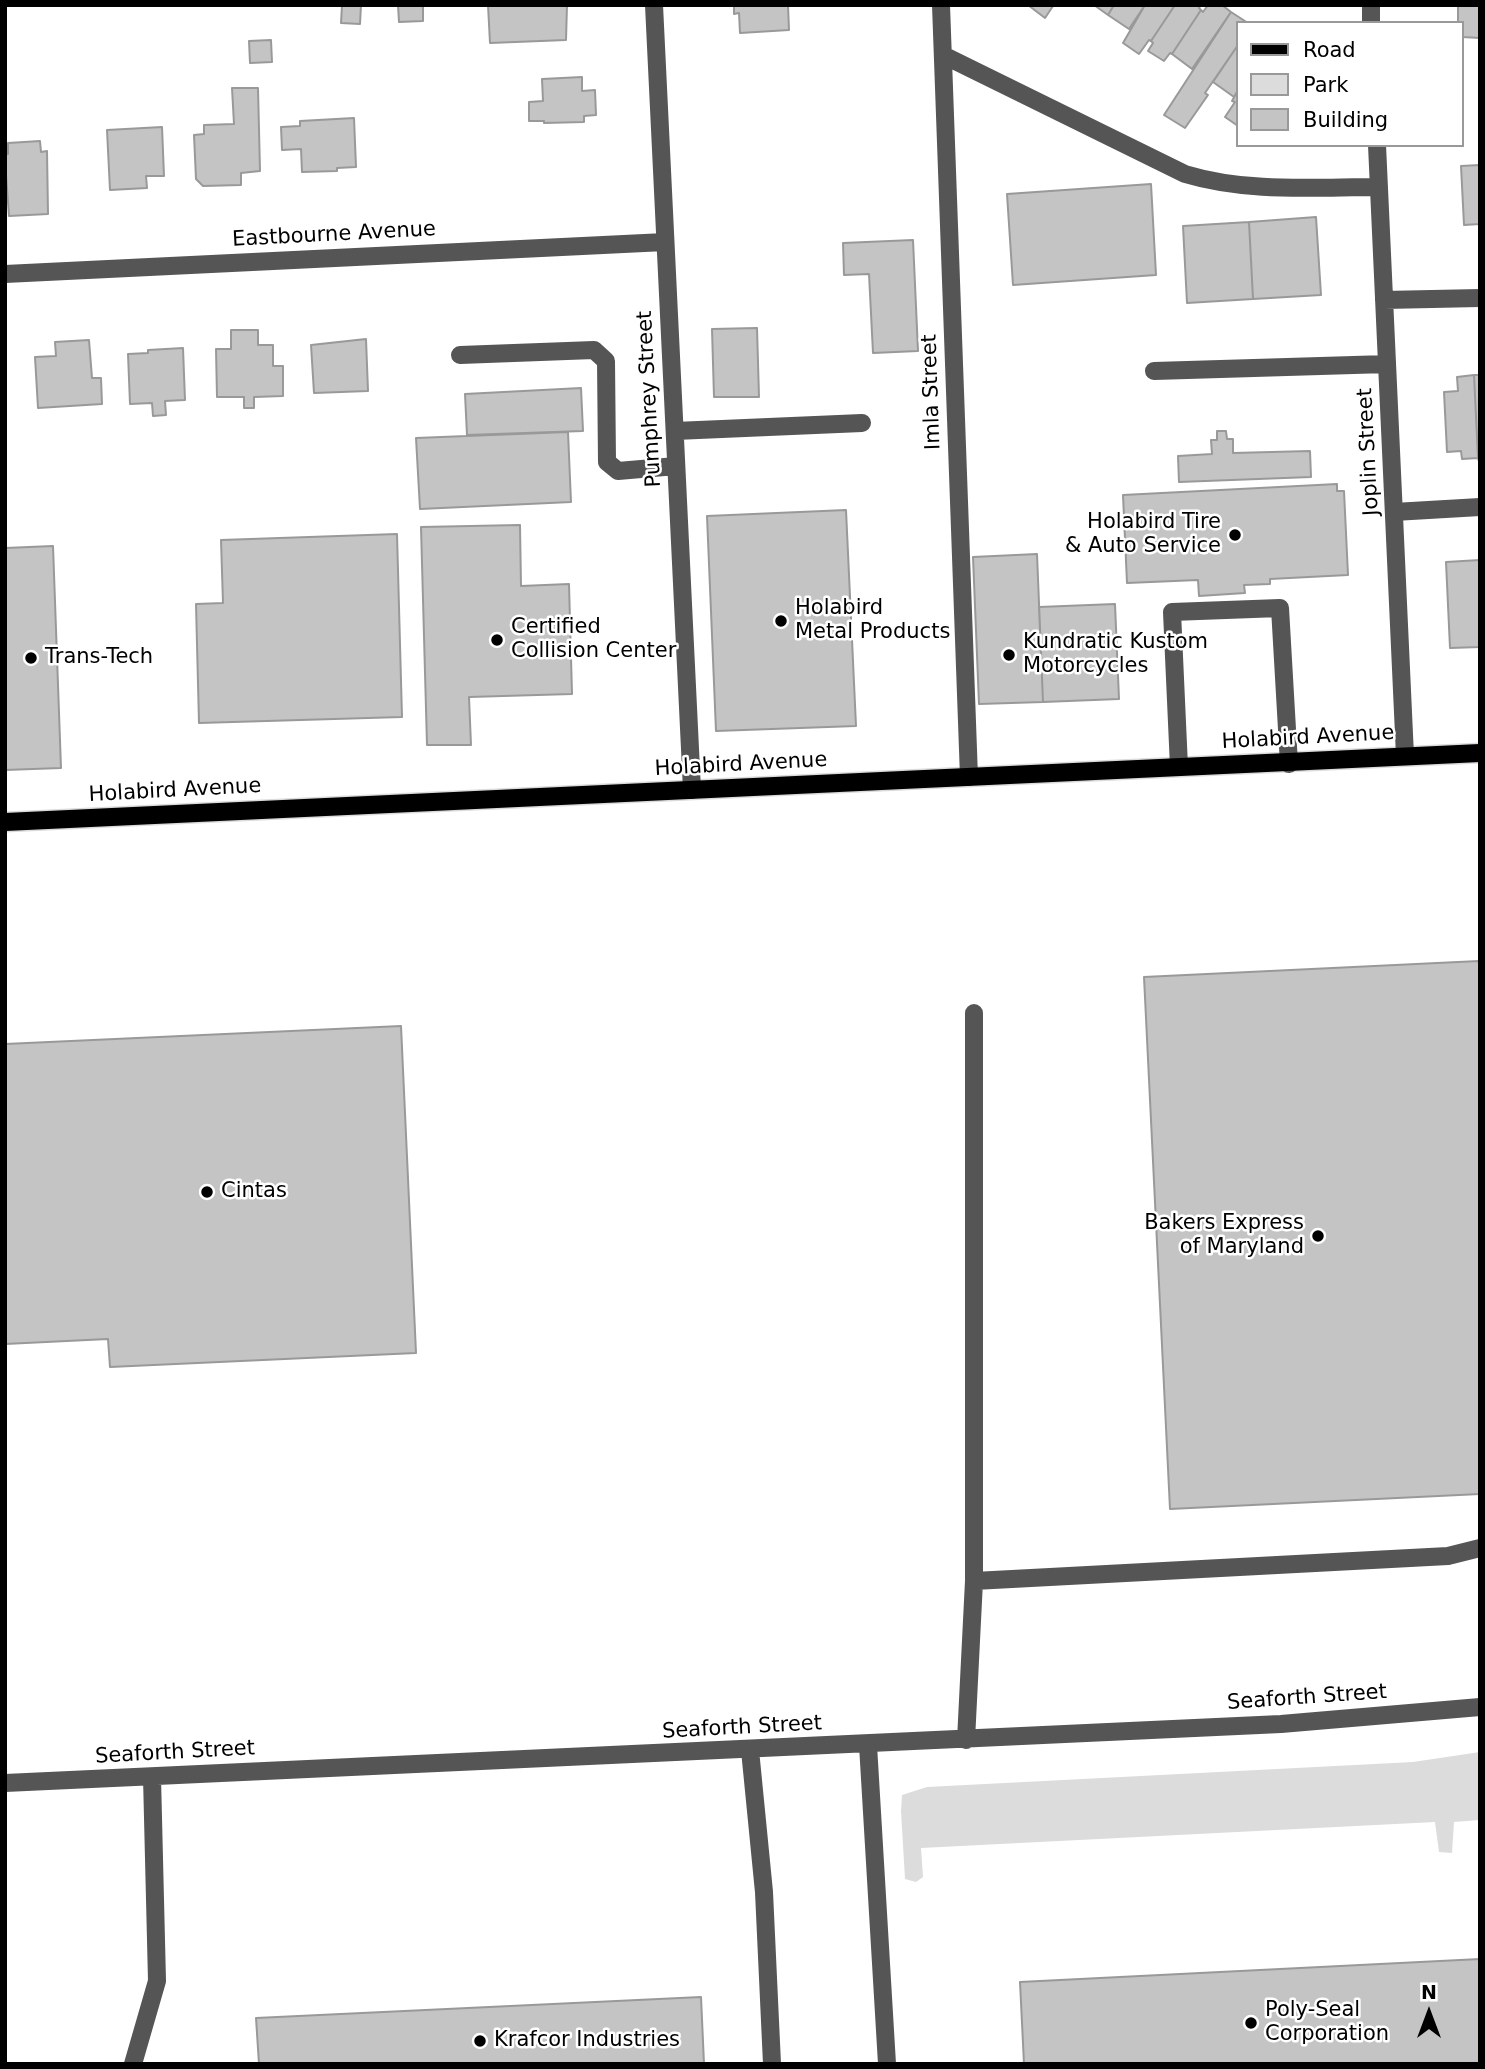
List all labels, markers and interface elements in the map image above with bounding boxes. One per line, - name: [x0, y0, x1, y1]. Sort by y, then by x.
- legend: [1236, 21, 1464, 147]
- text: Road: [1303, 38, 1356, 62]
- text: Park: [1303, 73, 1348, 97]
- text: Building: [1303, 108, 1388, 132]
- street label: Eastbourne Avenue: [231, 217, 437, 253]
- street label: Pumphrey Street: [633, 310, 667, 488]
- street label: Imla Street: [917, 334, 947, 450]
- street label: Joplin Street: [1353, 388, 1385, 516]
- place label: Holabird Tire & Auto Service: [1065, 510, 1221, 560]
- marker: Holabird Tire & Auto Service: [1227, 527, 1243, 543]
- place label: Holabird Metal Products: [795, 596, 950, 646]
- marker: Holabird Metal Products: [773, 613, 789, 629]
- place label: Certified Collision Center: [511, 615, 676, 665]
- place label: Kundratic Kustom Motorcycles: [1023, 630, 1208, 680]
- marker: Certified Collision Center: [489, 632, 505, 648]
- place label: Trans-Tech: [45, 645, 153, 671]
- marker: Kundratic Kustom Motorcycles: [1001, 647, 1017, 663]
- marker: Trans-Tech: [23, 650, 39, 666]
- street label: Holabird Avenue: [1221, 721, 1395, 755]
- street label: Holabird Avenue: [654, 748, 828, 782]
- street label: Holabird Avenue: [88, 774, 262, 808]
- place label: Cintas: [221, 1179, 287, 1205]
- marker: Cintas: [199, 1184, 215, 1200]
- place label: Bakers Express of Maryland: [1144, 1211, 1304, 1261]
- marker: Bakers Express of Maryland: [1310, 1228, 1326, 1244]
- street label: Seaforth Street: [1226, 1680, 1388, 1716]
- street label: Seaforth Street: [661, 1711, 823, 1745]
- street label: Seaforth Street: [94, 1736, 256, 1770]
- north arrow: [1394, 1978, 1464, 2048]
- text: N: [1421, 1981, 1437, 2003]
- place label: Poly-Seal Corporation: [1265, 1998, 1389, 2048]
- marker: Poly-Seal Corporation: [1243, 2015, 1259, 2031]
- place label: Krafcor Industries: [494, 2028, 680, 2054]
- marker: Krafcor Industries: [472, 2033, 488, 2049]

